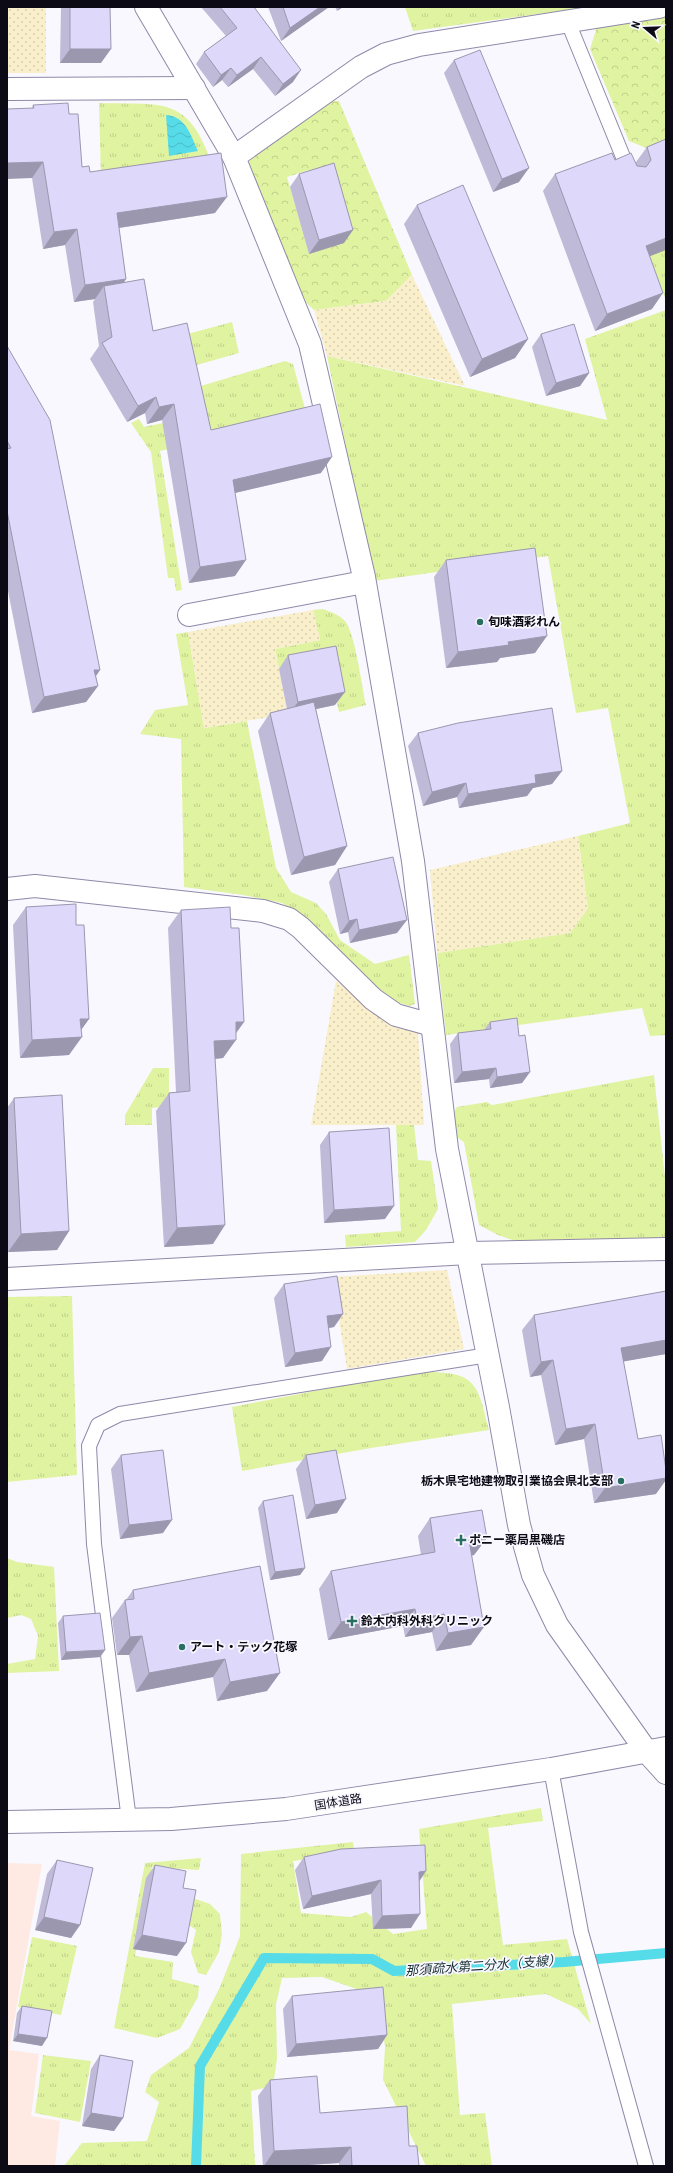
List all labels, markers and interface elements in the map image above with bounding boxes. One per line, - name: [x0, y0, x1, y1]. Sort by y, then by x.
- north arrow: [625, 8, 665, 48]
- text: N: [629, 19, 643, 30]
- place label: 旬味酒彩れん: [488, 615, 560, 629]
- marker: 旬味酒彩れん: [475, 617, 485, 627]
- place label: 栃木県宅地建物取引業協会県北支部: [421, 1474, 613, 1488]
- marker: 栃木県宅地建物取引業協会県北支部: [616, 1476, 626, 1486]
- place label: ポニー薬局黒磯店: [469, 1533, 565, 1547]
- marker: ポニー薬局黒磯店: [456, 1535, 466, 1545]
- place label: 鈴木内科外科クリニック: [360, 1614, 493, 1628]
- marker: 鈴木内科外科クリニック: [346, 1615, 358, 1627]
- place label: アート・テック花塚: [190, 1640, 297, 1654]
- marker: アート・テック花塚: [177, 1642, 187, 1652]
- street label: 国体道路: [313, 1791, 363, 1813]
- water label: 那須疏水第二分水（支線）: [405, 1953, 561, 1978]

